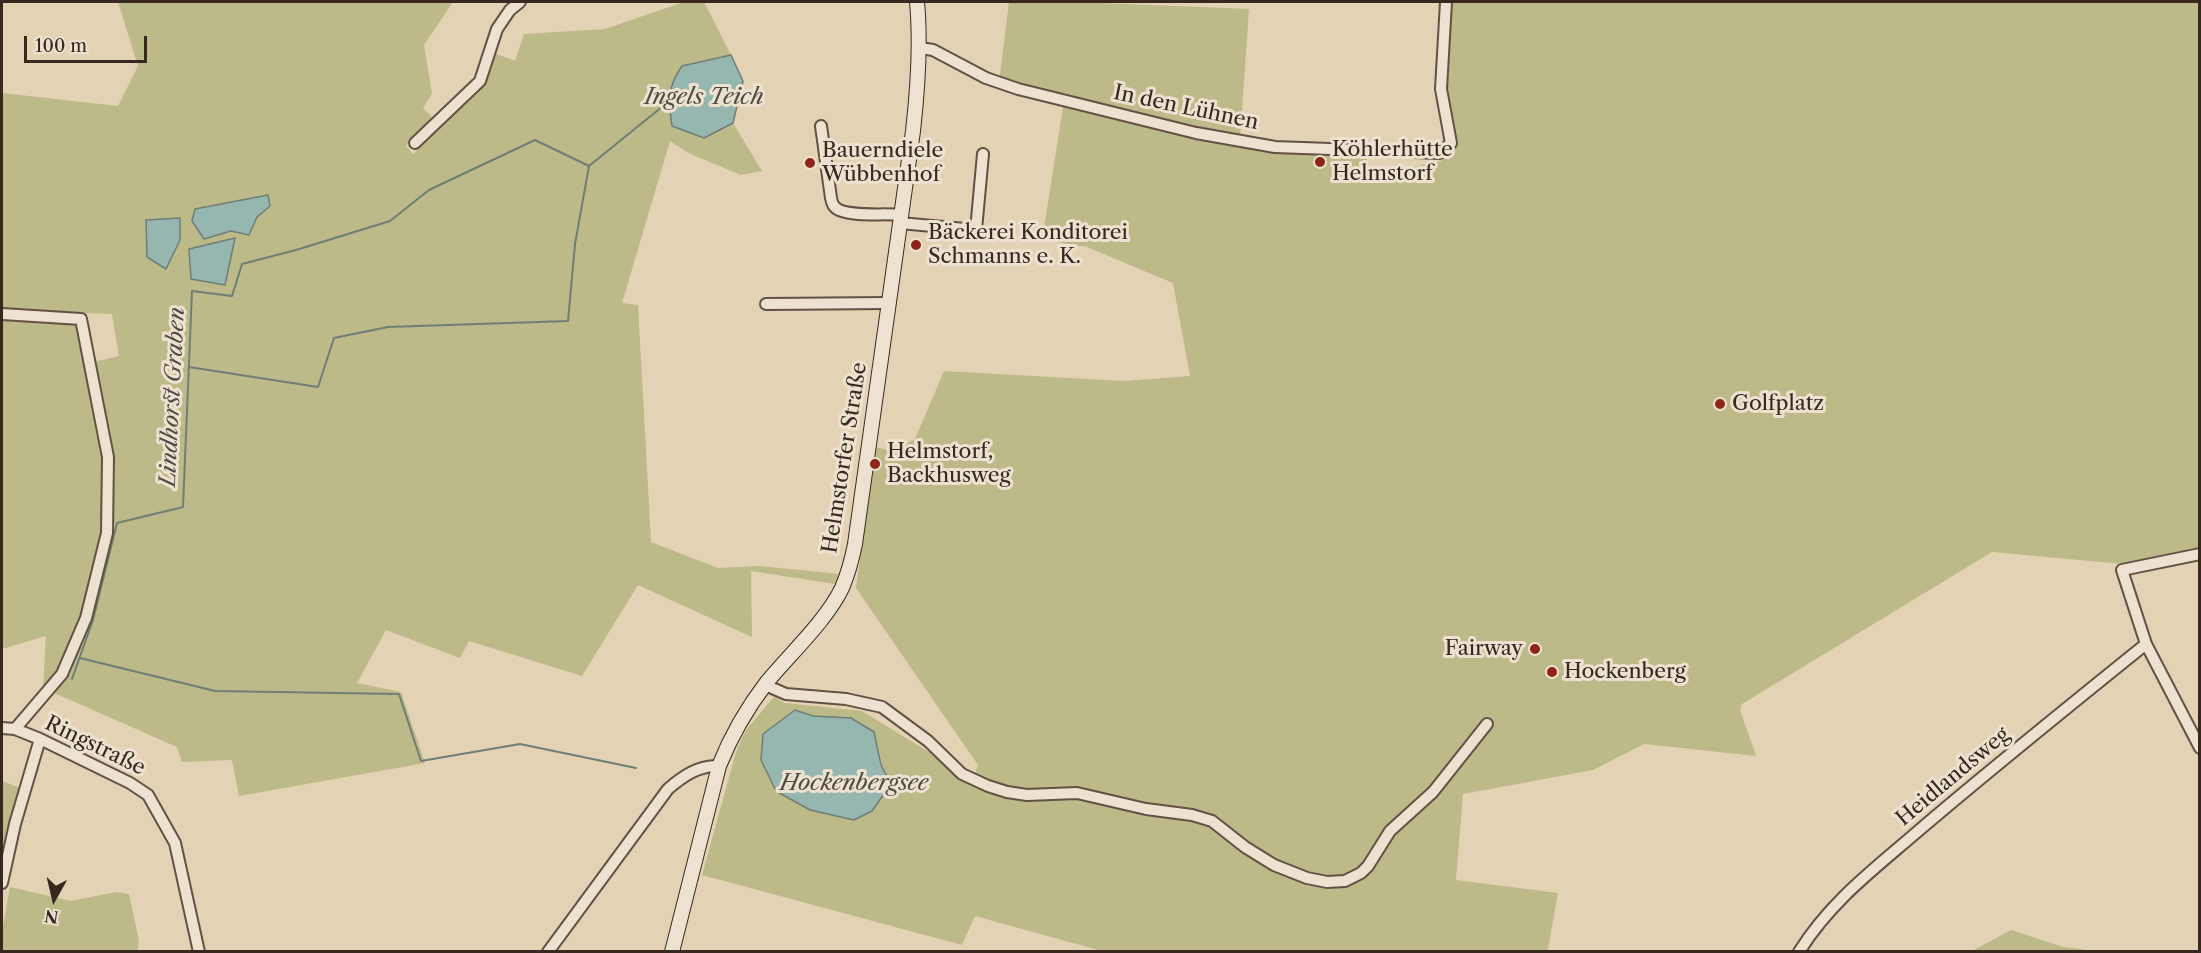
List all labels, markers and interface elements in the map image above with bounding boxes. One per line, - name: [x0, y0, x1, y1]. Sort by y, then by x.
- scale bar: [27, 24, 150, 62]
- text: 100 m: [35, 35, 87, 57]
- street label: In den Lühnen: [1111, 80, 1261, 136]
- water label: Ingels Teich: [645, 85, 763, 111]
- place label: Köhlerhütte Helmstorf: [1332, 137, 1453, 187]
- place label: Bauerndiele Wübbenhof: [822, 138, 943, 188]
- marker: Köhlerhütte Helmstorf: [1313, 155, 1327, 169]
- marker: Bauerndiele Wübbenhof: [803, 156, 817, 170]
- place label: Bäckerei Konditorei Schmanns e. K.: [928, 220, 1128, 270]
- marker: Bäckerei Konditorei Schmanns e. K.: [909, 238, 923, 252]
- water label: Lindhorst Graben: [155, 307, 191, 487]
- street label: Helmstorfer Straße: [817, 361, 873, 555]
- place label: Golfplatz: [1732, 391, 1824, 417]
- marker: Golfplatz: [1713, 397, 1727, 411]
- place label: Helmstorf, Backhusweg: [887, 439, 1011, 489]
- marker: Helmstorf, Backhusweg: [868, 457, 882, 471]
- place label: Fairway: [1445, 636, 1523, 662]
- marker: Fairway: [1528, 642, 1542, 656]
- place label: Hockenberg: [1564, 659, 1686, 685]
- marker: Hockenberg: [1545, 665, 1559, 679]
- street label: Ringstraße: [41, 711, 149, 781]
- street label: Heidlandsweg: [1891, 722, 2015, 832]
- water label: Hockenbergsee: [780, 771, 928, 797]
- north arrow: [24, 869, 84, 929]
- text: N: [43, 906, 60, 928]

